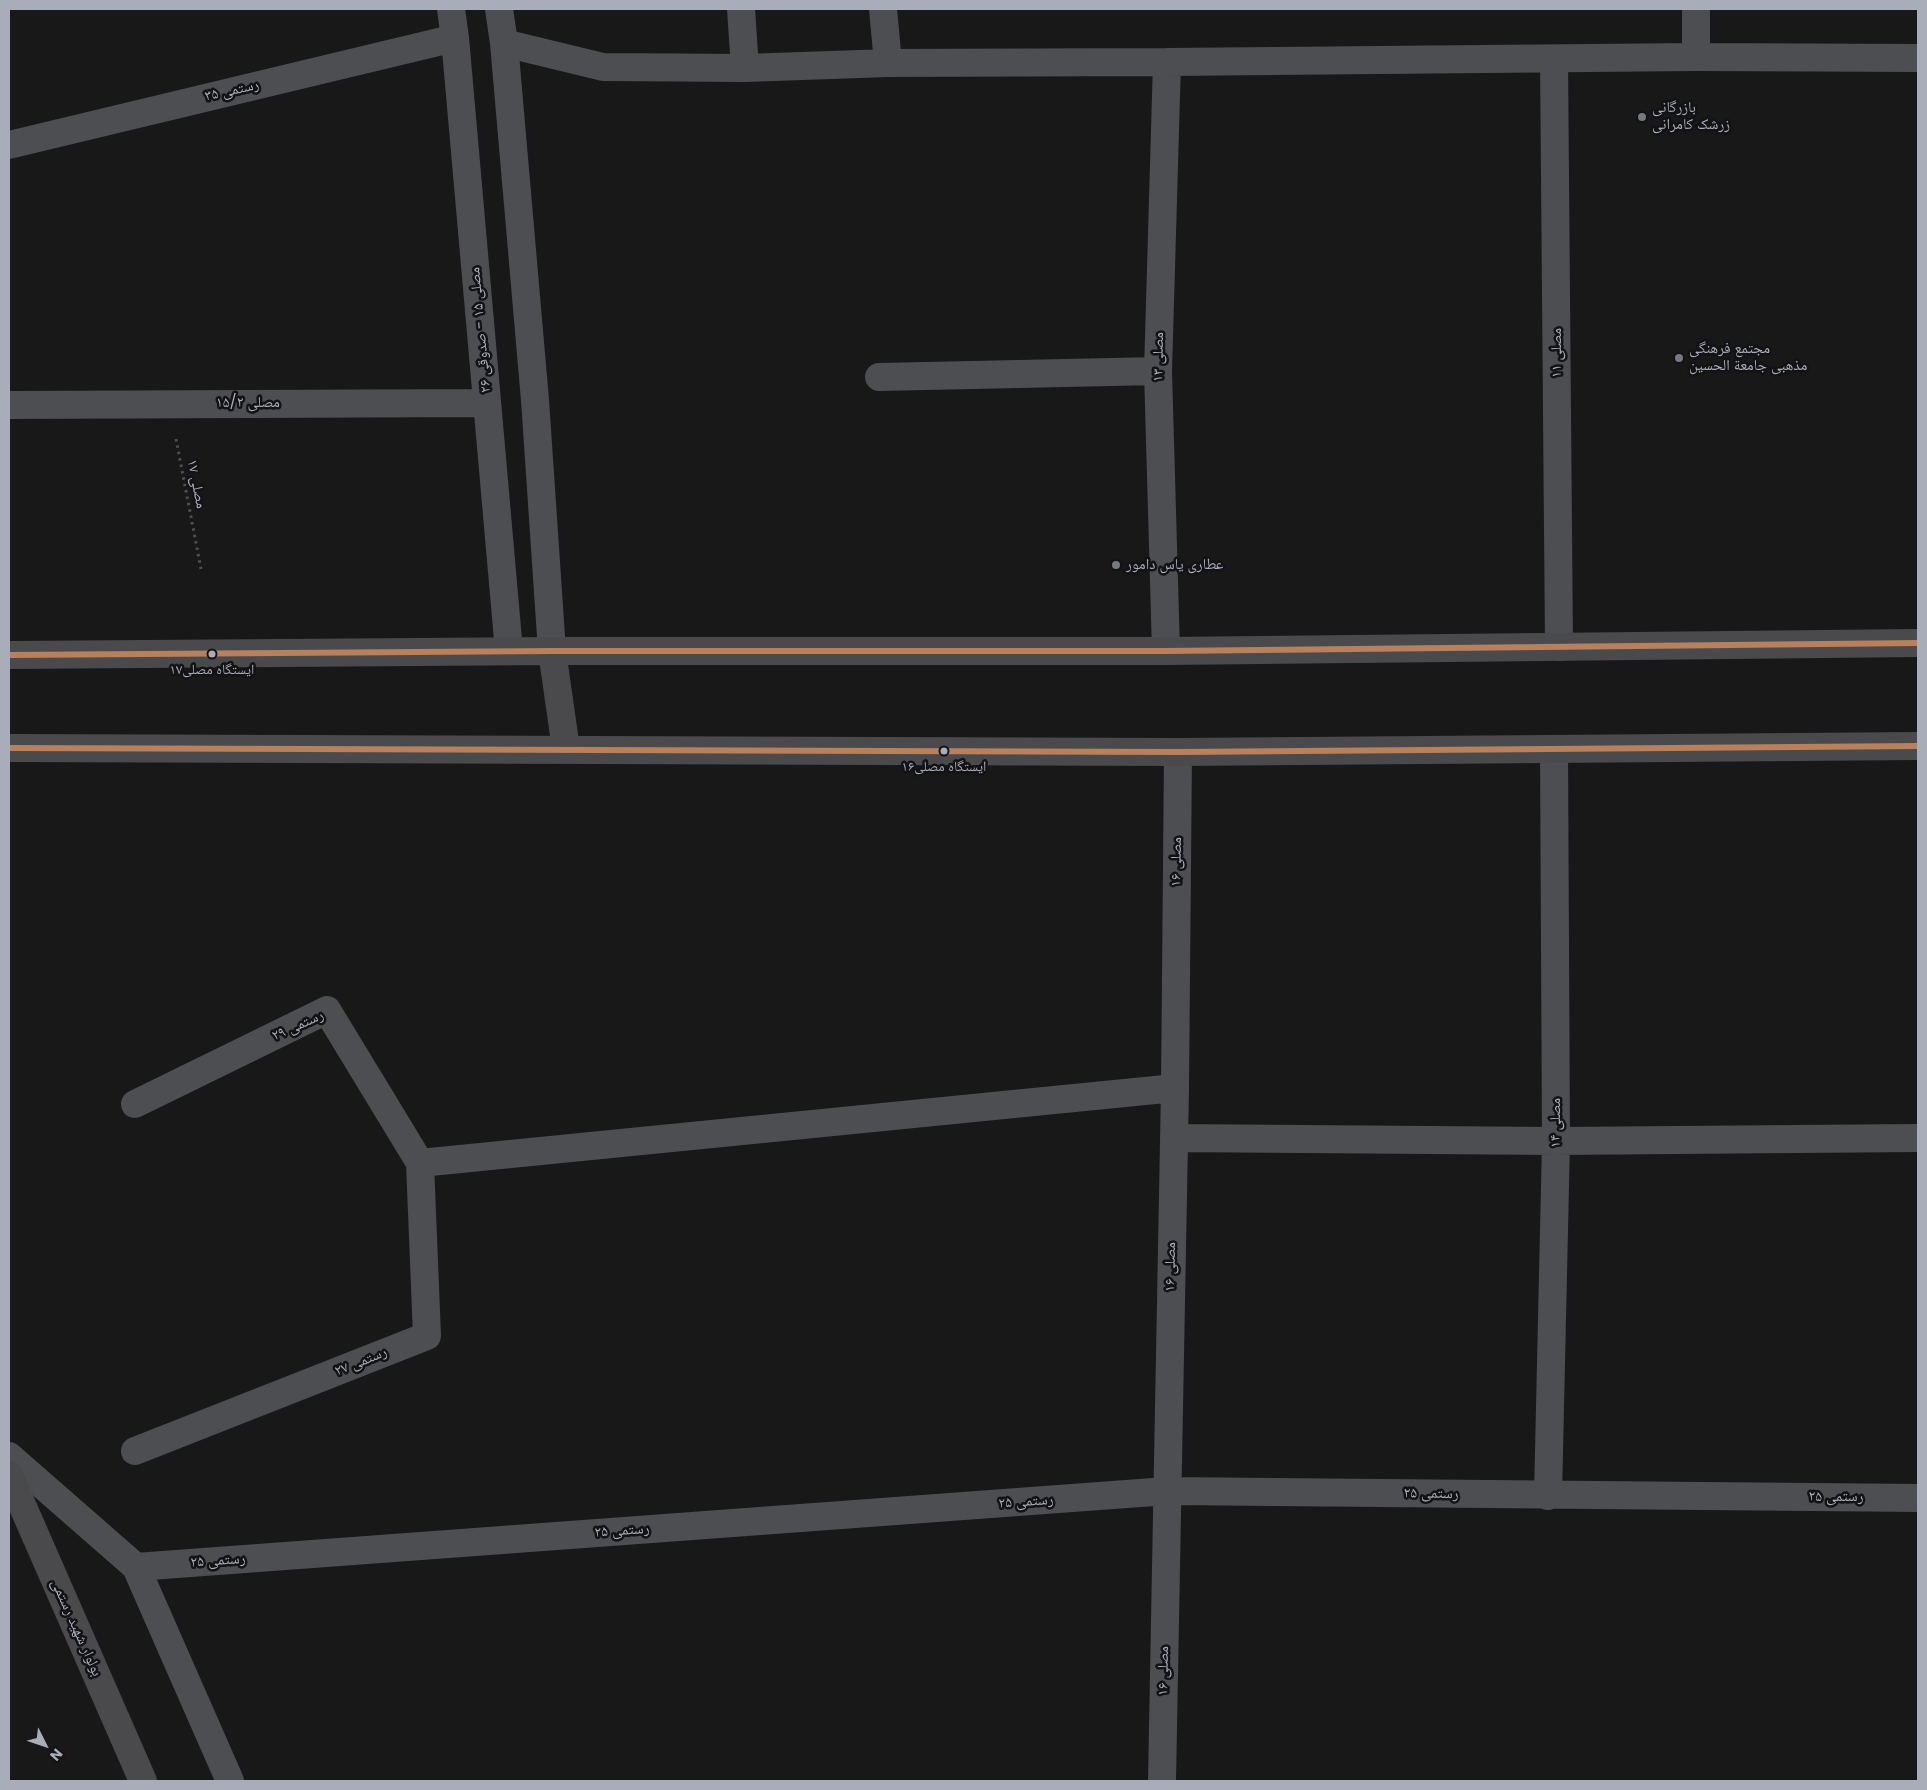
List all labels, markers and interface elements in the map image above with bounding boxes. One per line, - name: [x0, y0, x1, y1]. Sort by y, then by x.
- street label: رستمی ۳۵: [203, 76, 261, 106]
- place label: بازرگانی زرشک کامرانی: [1652, 99, 1730, 134]
- marker: بازرگانی زرشک کامرانی: [1636, 111, 1648, 123]
- street label: مصلی ۱۵ - صدوقی ۲۶: [467, 266, 495, 394]
- street label: مصلی ۱۱: [1548, 328, 1566, 378]
- street label: مصلی ۱۳: [1150, 332, 1168, 382]
- place label: مجتمع فرهنگی مذهبی جامعة الحسین: [1689, 340, 1807, 375]
- marker: مجتمع فرهنگی مذهبی جامعة الحسین: [1673, 352, 1685, 364]
- street label: مصلی ۱۵/۲: [216, 394, 280, 412]
- street label: مصلی ۱۷: [182, 458, 210, 510]
- place label: عطاری یاس دامور: [1126, 556, 1223, 574]
- marker: عطاری یاس دامور: [1110, 559, 1122, 571]
- marker: ایستگاه مصلی۱۷: [207, 649, 217, 659]
- place label: ایستگاه مصلی۱۷: [170, 662, 254, 678]
- marker: ایستگاه مصلی۱۶: [939, 746, 949, 756]
- place label: ایستگاه مصلی۱۶: [902, 759, 986, 775]
- street label: مصلی ۱۶: [1168, 837, 1186, 887]
- street label: رستمی ۲۹: [269, 1007, 327, 1045]
- street label: مصلی ۱۴: [1547, 1098, 1565, 1148]
- street label: مصلی ۱۶: [1162, 1242, 1180, 1292]
- street label: رستمی ۲۷: [332, 1343, 390, 1381]
- street label: رستمی ۲۵: [1403, 1485, 1459, 1503]
- street label: رستمی ۲۵: [1808, 1488, 1864, 1506]
- street label: رستمی ۲۵: [998, 1491, 1054, 1513]
- street label: رستمی ۲۵: [594, 1520, 650, 1542]
- street label: رستمی ۲۵: [190, 1550, 246, 1572]
- street label: بولوار شهید رستمی: [47, 1577, 105, 1679]
- street label: مصلی ۱۶: [1155, 1646, 1173, 1696]
- north arrow: [20, 1720, 70, 1770]
- text: N: [45, 1744, 67, 1765]

